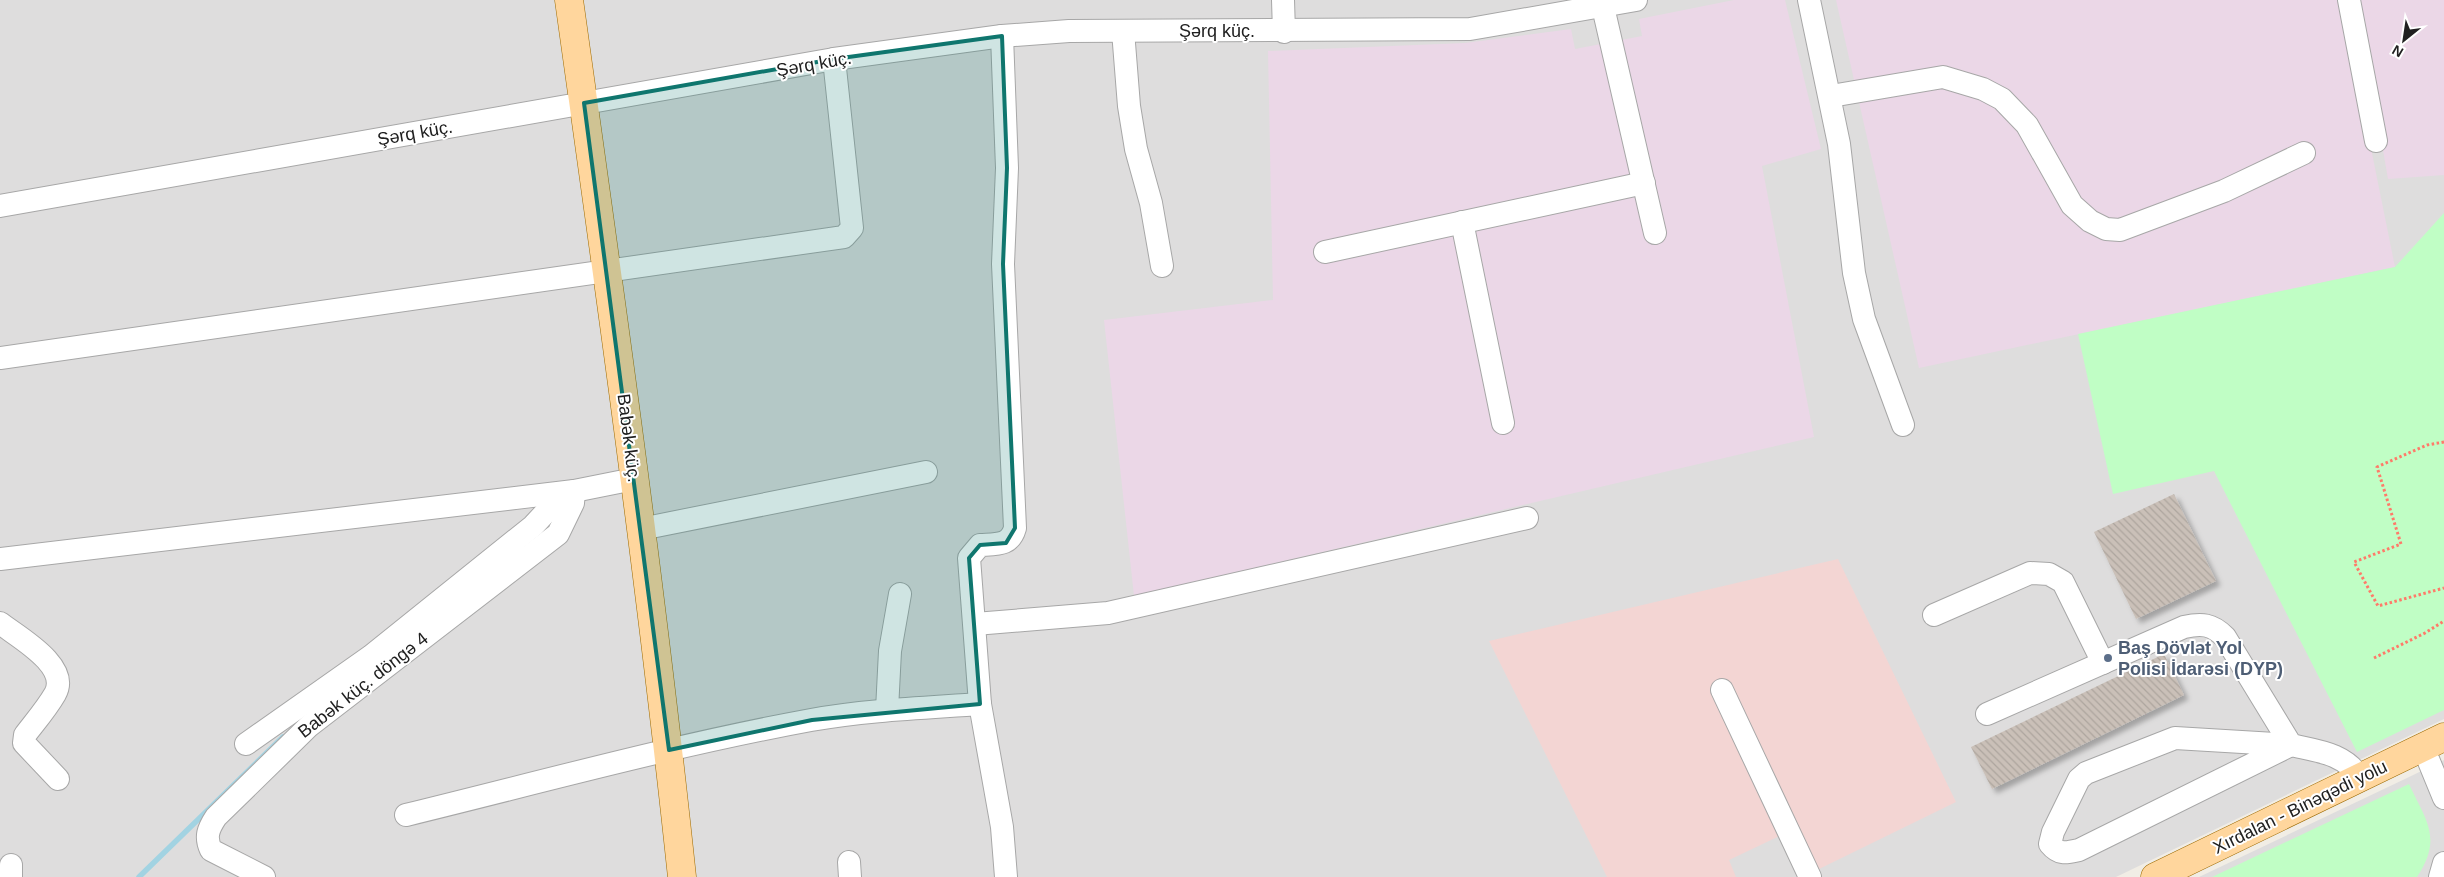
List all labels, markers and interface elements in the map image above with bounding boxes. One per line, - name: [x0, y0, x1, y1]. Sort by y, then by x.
- north arrow: [2379, 15, 2429, 65]
- street label: Şərq küç.: [1179, 21, 1255, 41]
- text: N: [2389, 42, 2406, 61]
- street label: Şərq küç.: [775, 48, 853, 80]
- street label: Şərq küç.: [376, 117, 454, 149]
- street label: Babək küç.: [614, 393, 644, 483]
- street label: Babək küç. döngə 4: [294, 628, 432, 742]
- place label: Baş Dövlət Yol Polisi İdarəsi (DYP): [2118, 638, 2283, 679]
- marker: Baş Dövlət Yol Polisi İdarəsi (DYP): [2102, 652, 2114, 664]
- street label: Xırdalan - Binəqədi yolu: [2210, 756, 2390, 858]

